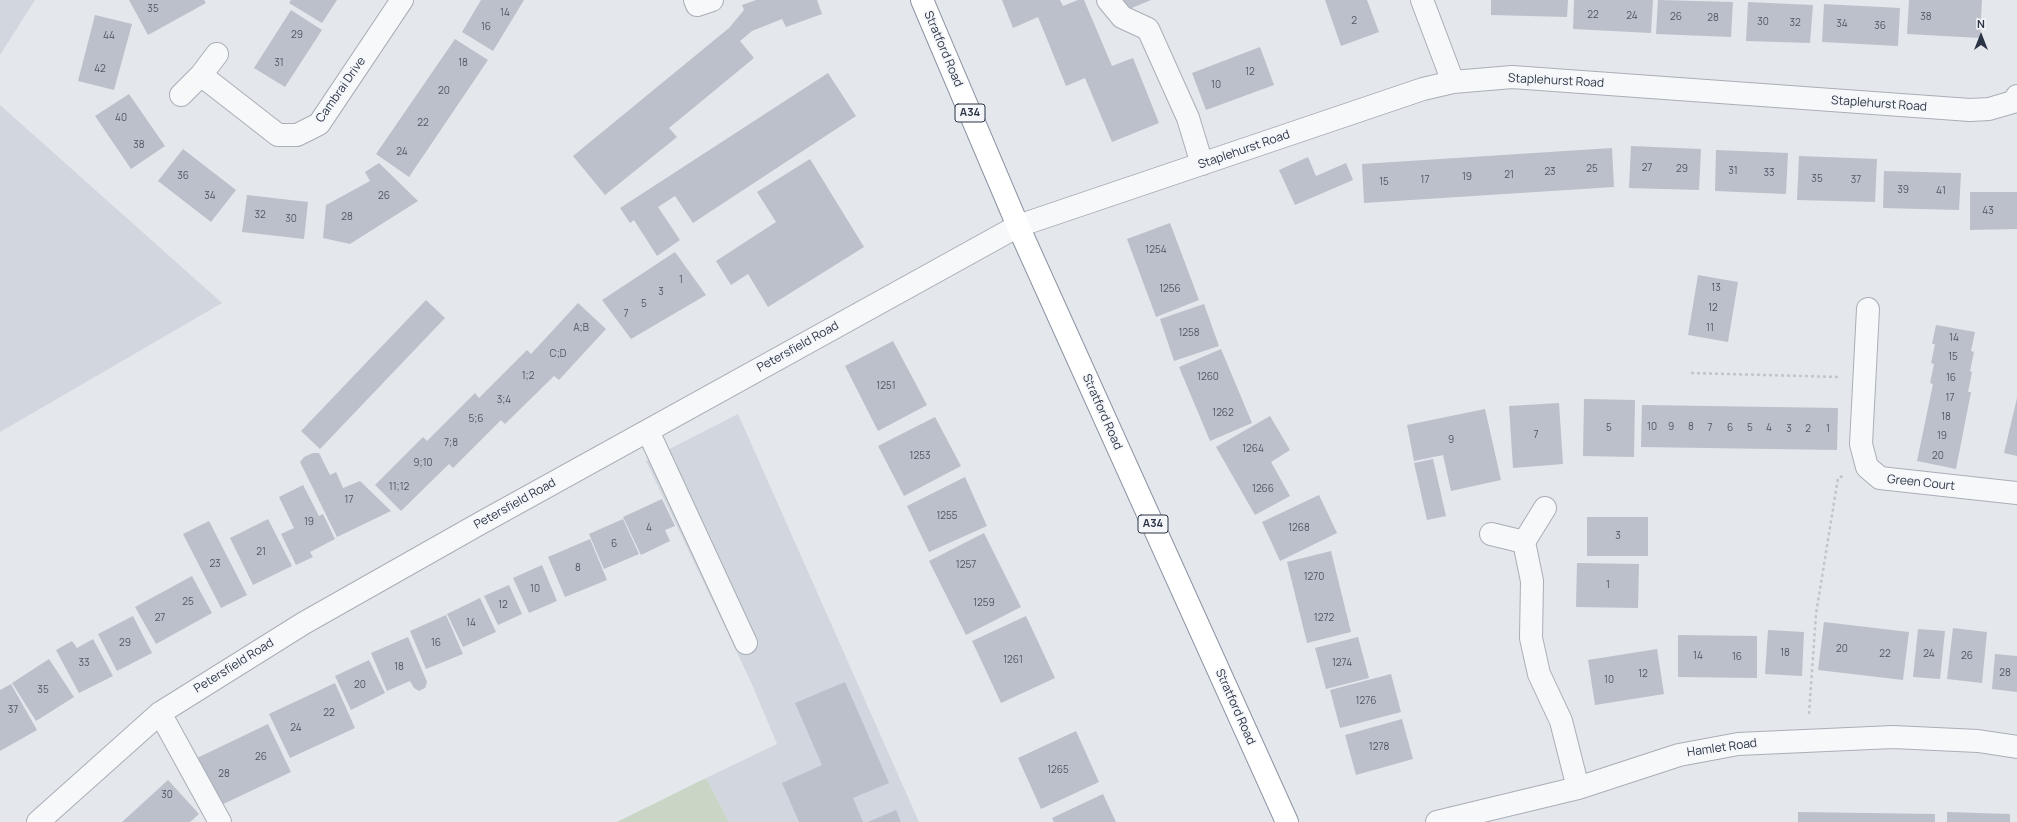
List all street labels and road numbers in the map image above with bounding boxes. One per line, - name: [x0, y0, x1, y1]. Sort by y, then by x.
- street label: Stratford Road: [921, 9, 965, 89]
- street label: Cambrai Drive: [313, 55, 369, 125]
- street label: Staplehurst Road: [1508, 71, 1604, 91]
- street label: Staplehurst Road: [1831, 93, 1927, 115]
- road number: A34: [955, 104, 985, 122]
- street label: Staplehurst Road: [1196, 128, 1292, 172]
- street label: Petersfield Road: [755, 319, 841, 375]
- street label: Stratford Road: [1079, 372, 1125, 452]
- street label: Green Court: [1886, 472, 1956, 494]
- street label: Petersfield Road: [472, 476, 558, 532]
- road number: A34: [1138, 515, 1168, 533]
- street label: Petersfield Road: [192, 636, 276, 696]
- street label: Stratford Road: [1212, 667, 1258, 747]
- street label: Hamlet Road: [1686, 736, 1758, 760]

